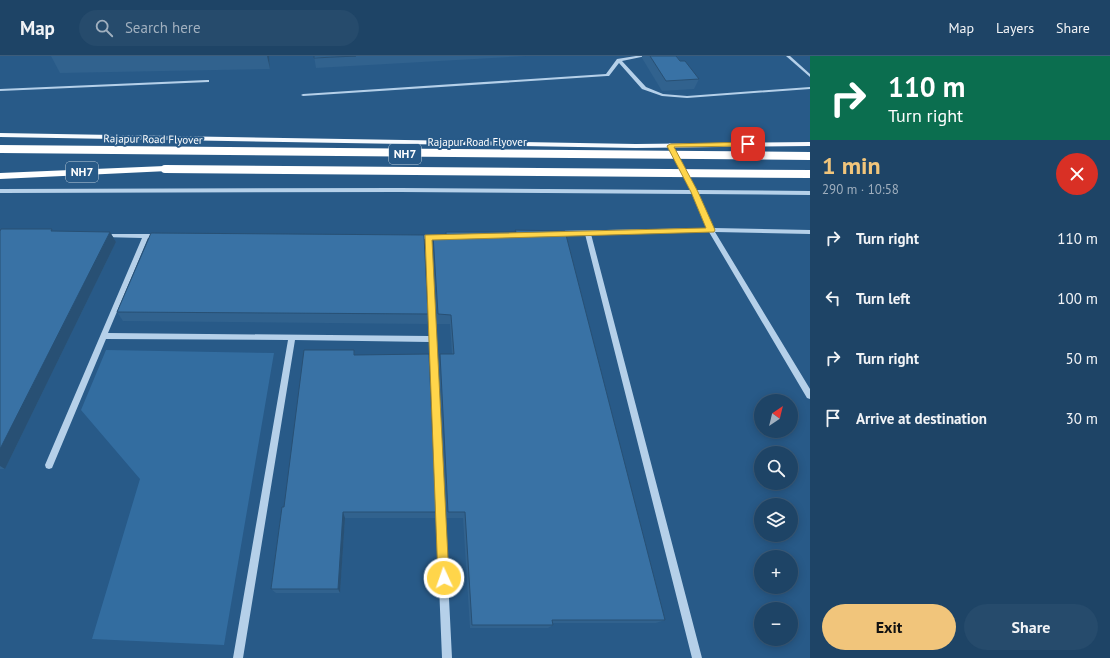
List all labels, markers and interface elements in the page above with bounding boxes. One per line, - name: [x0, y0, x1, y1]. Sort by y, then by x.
- search box: [79, 10, 359, 46]
- text: Map: [20, 16, 55, 40]
- icon: search: [93, 17, 115, 39]
- text: Search here: [125, 18, 201, 37]
- text: Map: [948, 19, 974, 37]
- text: Layers: [996, 19, 1034, 37]
- text: Share: [1056, 19, 1090, 37]
- text: 110 m: [888, 68, 965, 105]
- icon: right: [822, 72, 874, 124]
- text: Turn right: [888, 104, 963, 127]
- pin: [731, 127, 765, 161]
- street label: Rajapur Road Flyover: [103, 131, 203, 147]
- icon: arrive: [737, 133, 759, 155]
- street label: Rajapur Road Flyover: [427, 135, 527, 149]
- road number: NH7: [389, 144, 421, 164]
- text: 1 min: [822, 150, 881, 181]
- button: close: [1056, 153, 1098, 195]
- road number: NH7: [66, 162, 98, 182]
- text: 290 m · 10:58: [822, 181, 899, 198]
- icon: right: [822, 227, 844, 249]
- text: Turn right: [856, 229, 919, 248]
- text: 110 m: [1057, 229, 1098, 248]
- icon: left: [822, 287, 844, 309]
- text: Turn left: [856, 289, 910, 308]
- text: 100 m: [1057, 289, 1098, 308]
- icon: right: [822, 347, 844, 369]
- text: Turn right: [856, 349, 919, 368]
- text: 50 m: [1065, 349, 1098, 368]
- north arrow: [754, 394, 798, 438]
- map controls: [754, 394, 798, 646]
- icon: arrive: [822, 407, 844, 429]
- text: Arrive at destination: [856, 409, 987, 428]
- text: 30 m: [1065, 409, 1098, 428]
- button: search: [754, 446, 798, 490]
- button: layers: [754, 498, 798, 542]
- button: +: [754, 550, 798, 594]
- position arrow: [423, 557, 465, 599]
- button: −: [754, 602, 798, 646]
- button: Exit: [822, 604, 956, 650]
- button: Share: [964, 604, 1098, 650]

